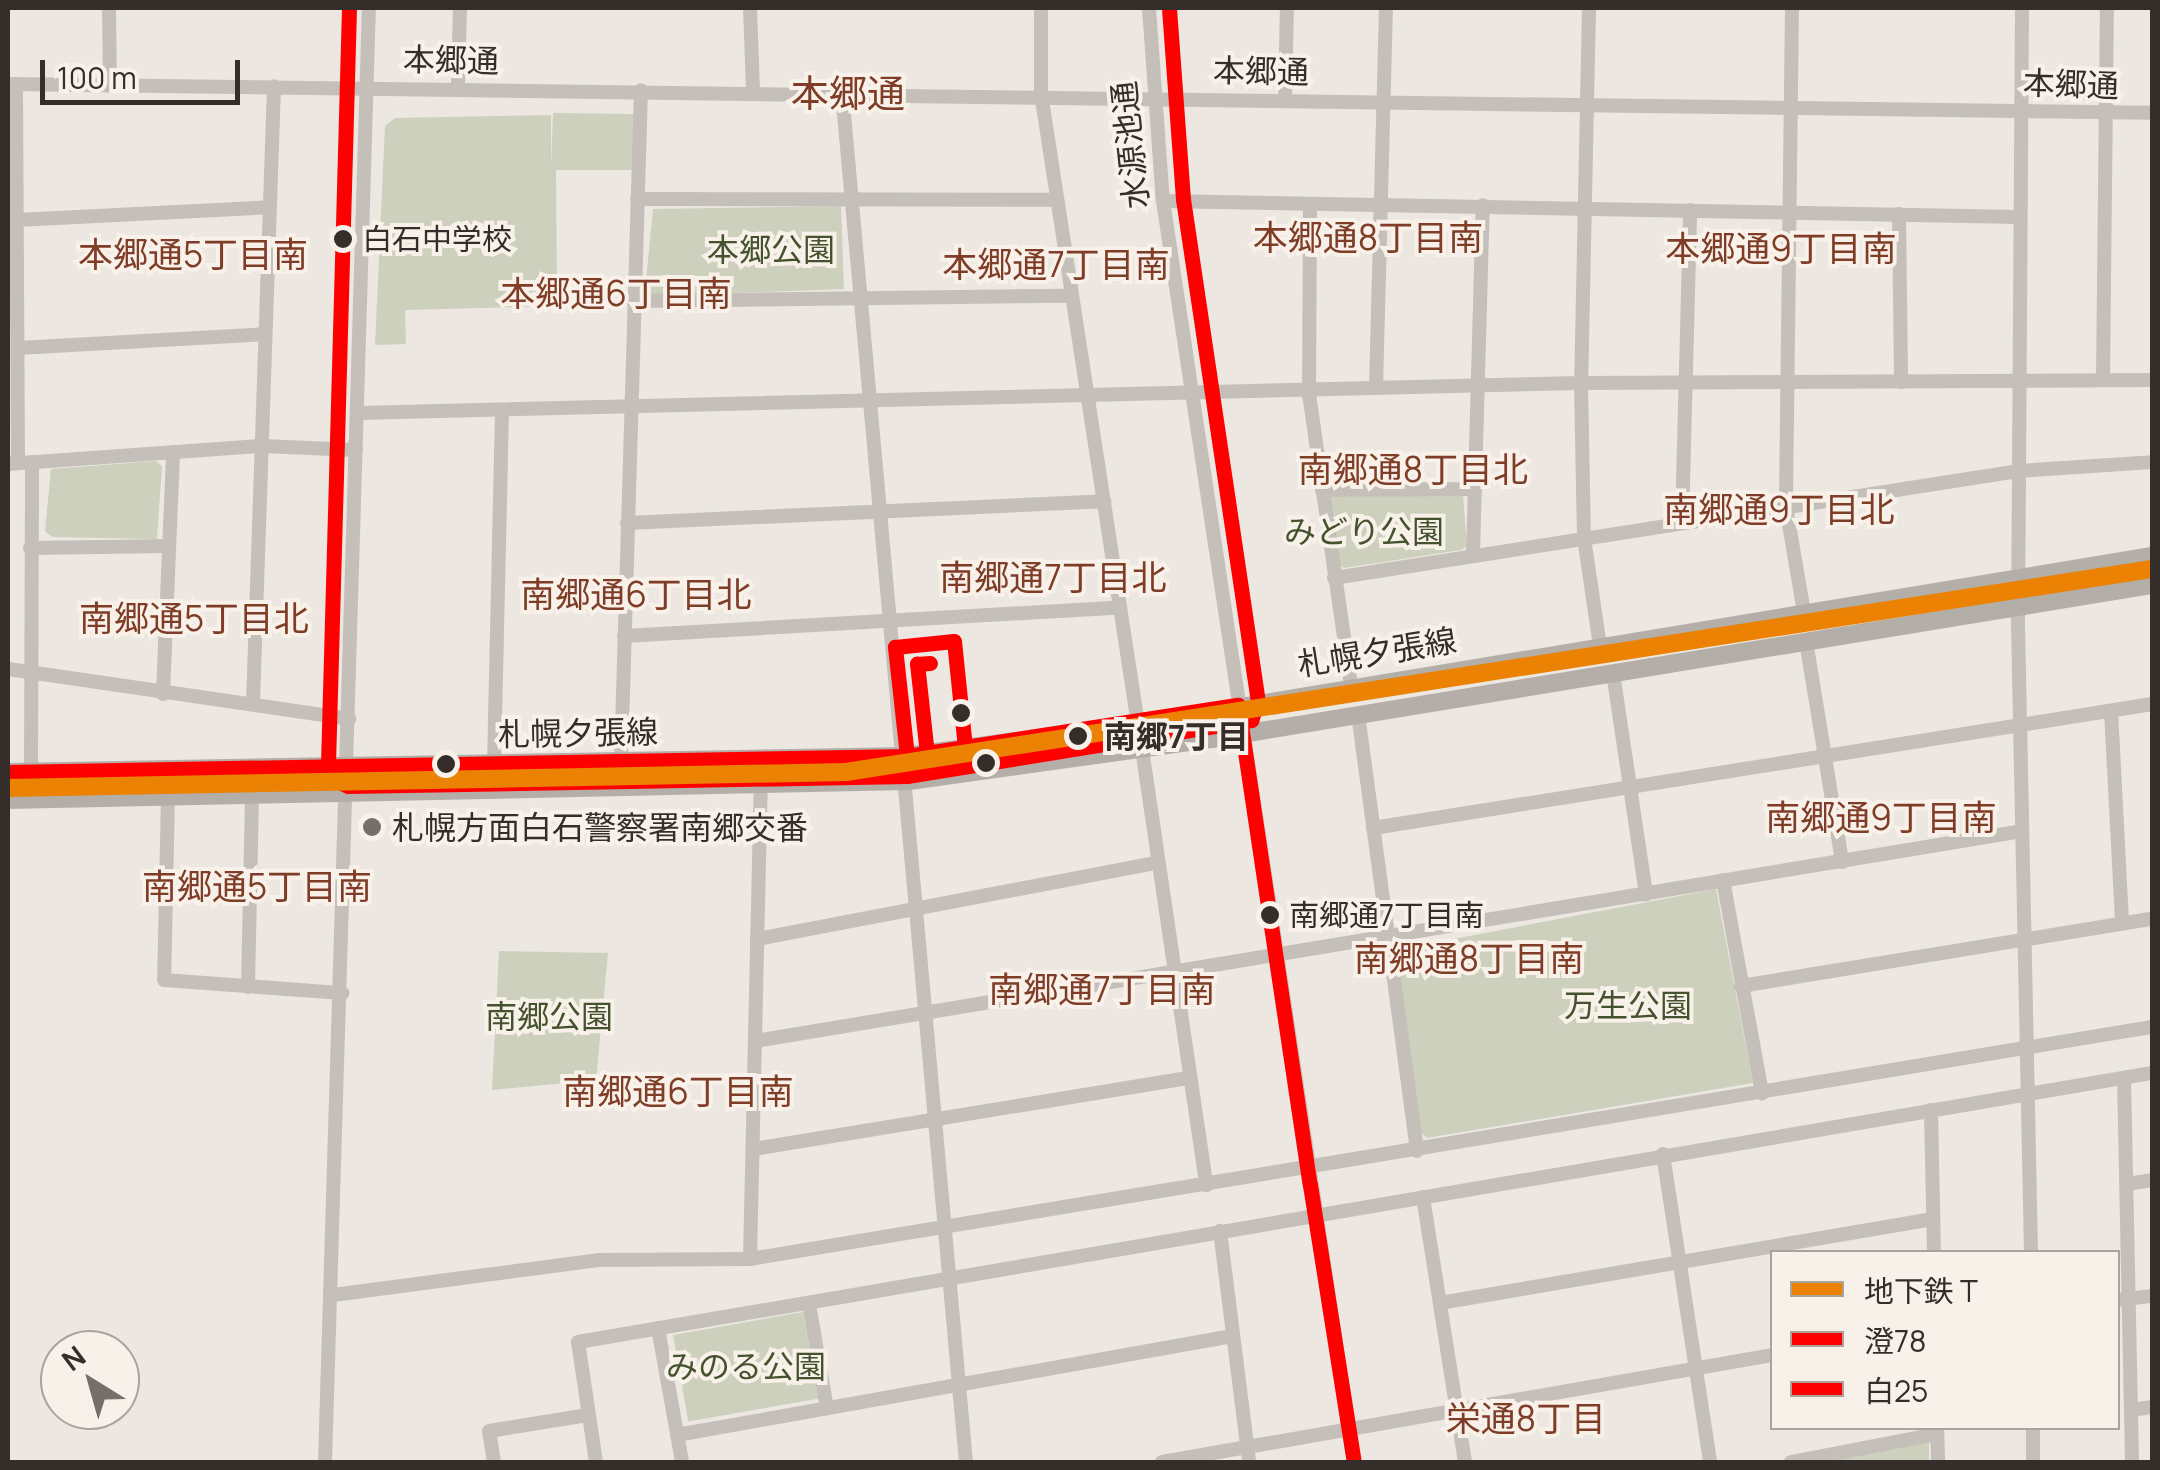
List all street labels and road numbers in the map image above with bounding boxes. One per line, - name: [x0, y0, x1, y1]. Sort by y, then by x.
- street label: 本郷通: [403, 40, 499, 80]
- street label: 本郷通: [1213, 51, 1309, 91]
- street label: 本郷通: [2022, 63, 2120, 105]
- street label: 水源池通: [1104, 79, 1156, 211]
- street label: 札幌夕張線: [1295, 621, 1459, 683]
- street label: 札幌夕張線: [498, 712, 658, 754]

